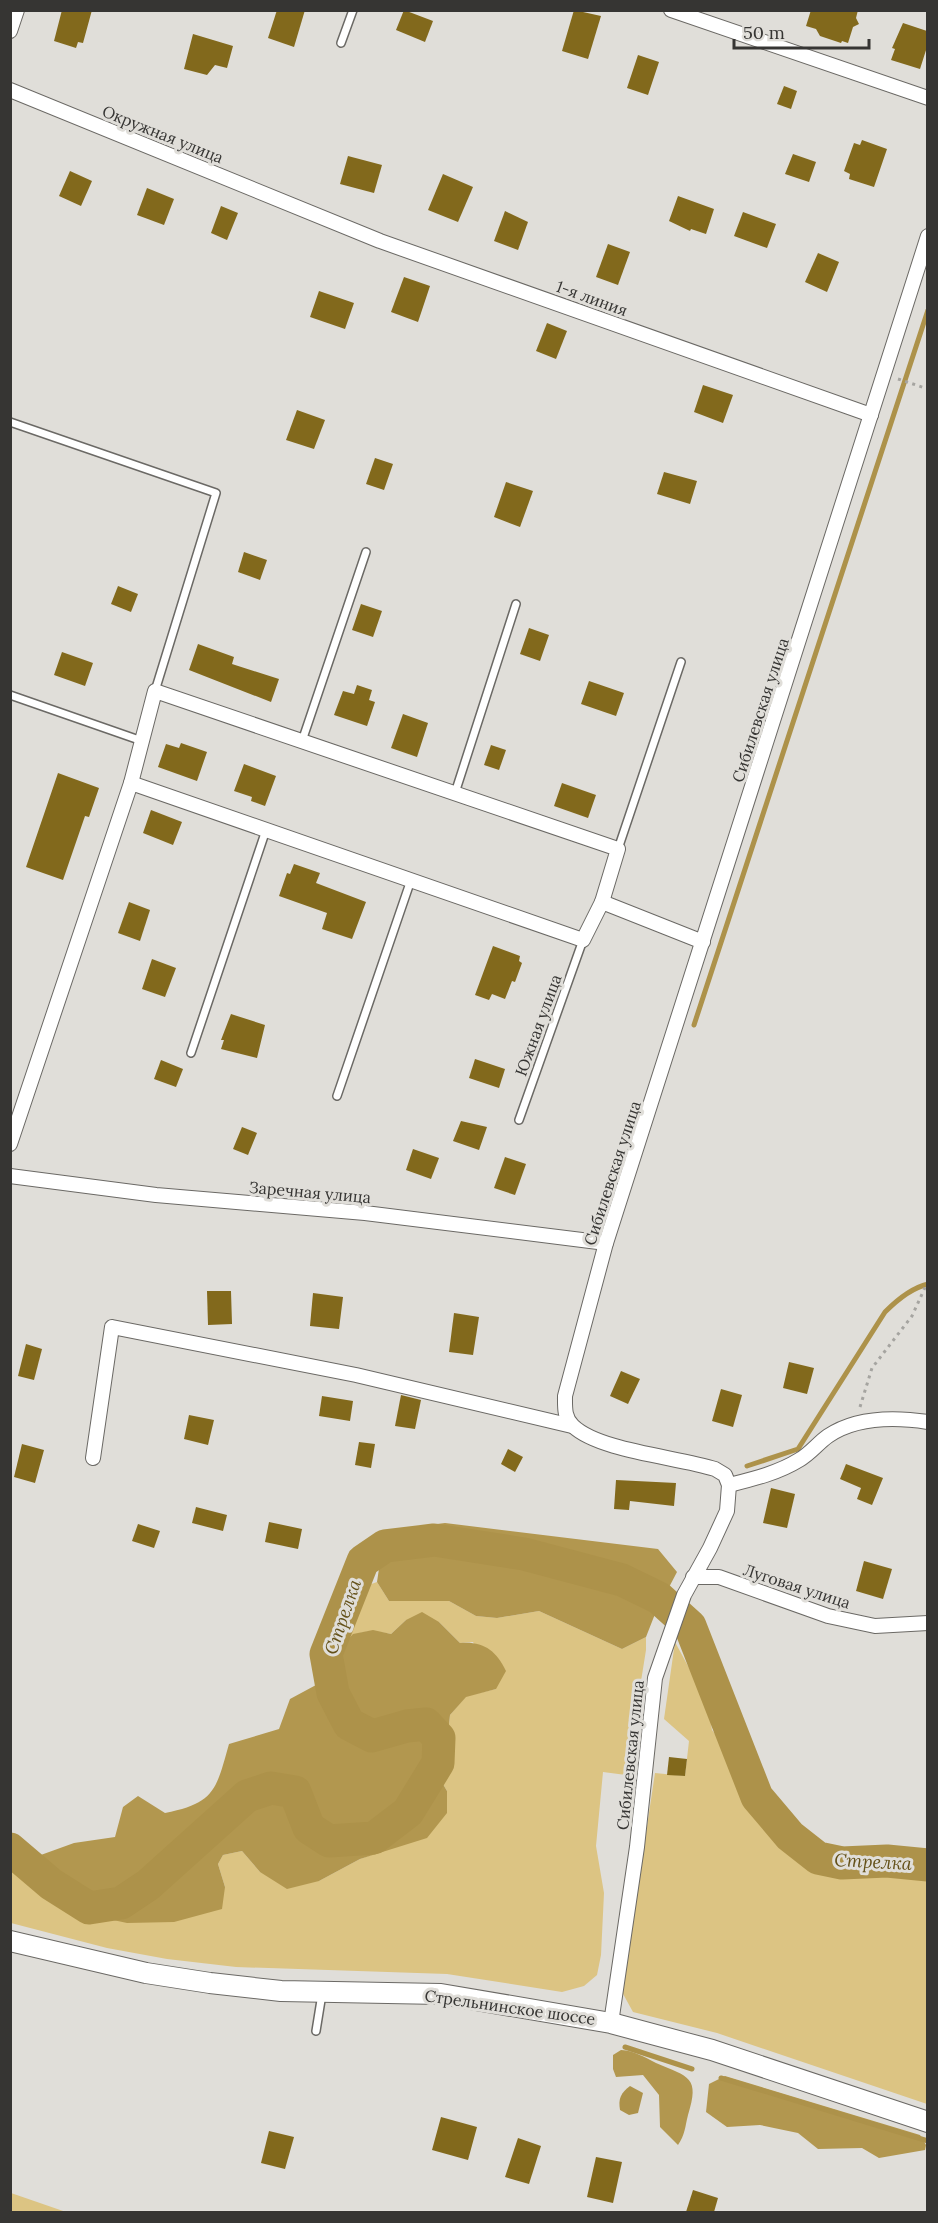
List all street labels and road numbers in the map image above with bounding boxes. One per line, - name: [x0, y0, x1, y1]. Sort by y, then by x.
- street label: Окружная улица: [100, 101, 226, 167]
- street label: 1-я линия: [554, 276, 630, 320]
- street label: Сибилевская улица: [727, 635, 793, 785]
- street label: Южная улица: [510, 971, 566, 1079]
- street label: Сибилевская улица: [579, 1098, 645, 1248]
- street label: Заречная улица: [248, 1177, 372, 1207]
- street label: Луговая улица: [741, 1559, 853, 1613]
- street label: Сибилевская улица: [612, 1679, 648, 1831]
- street label: Стрельнинское шоссе: [423, 1985, 597, 2029]

